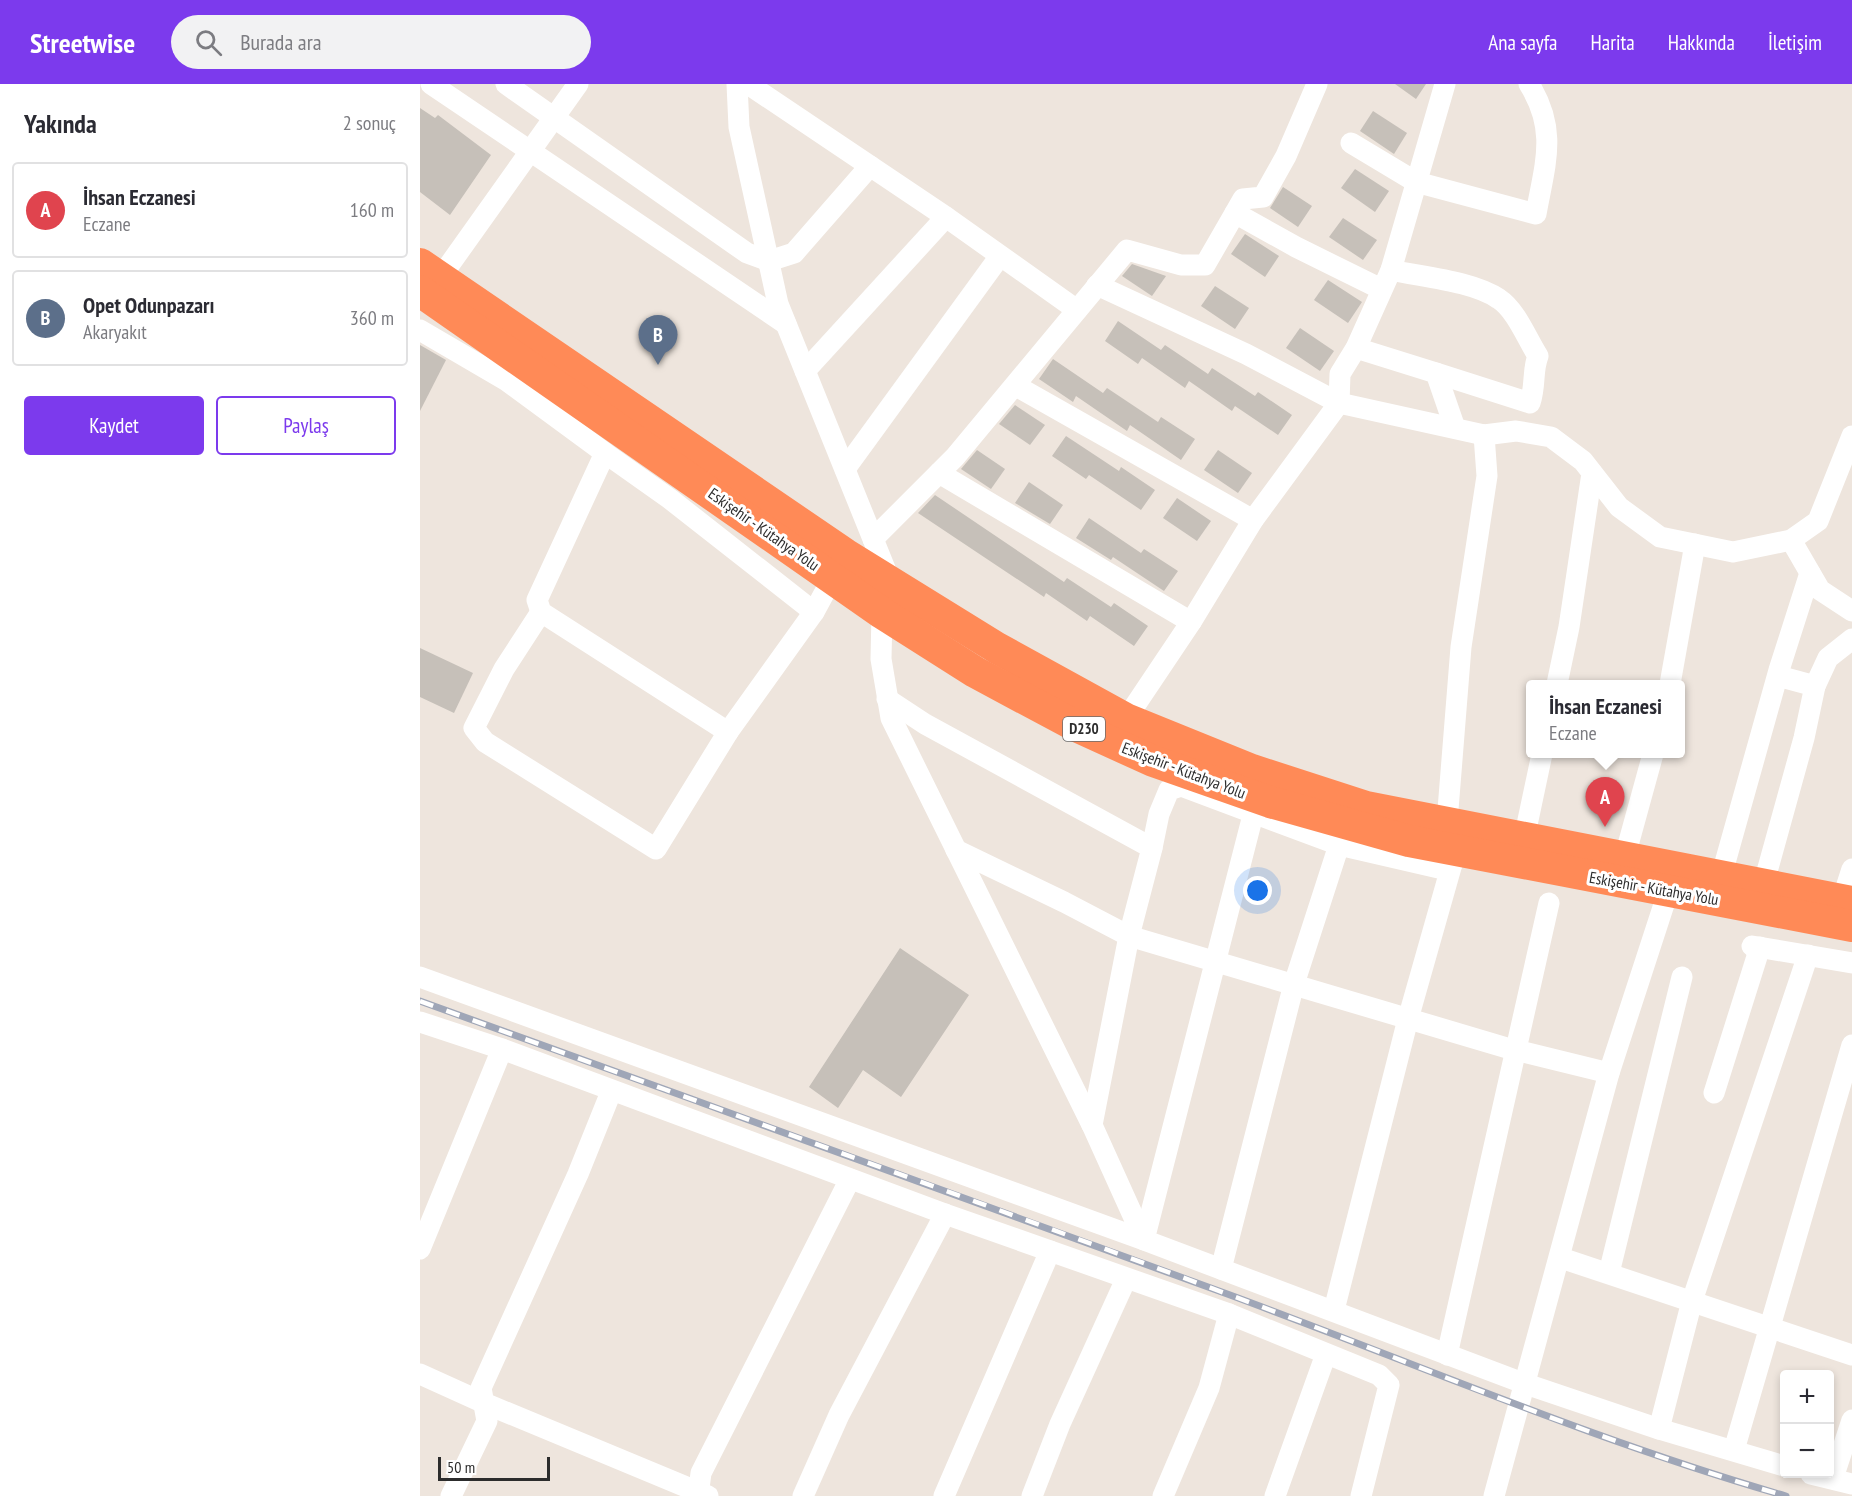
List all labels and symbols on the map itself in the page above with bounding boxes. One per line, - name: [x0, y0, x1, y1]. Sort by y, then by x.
- pin: B: [638, 316, 678, 365]
- street label: Eskişehir - Kütahya Yolu: [705, 483, 823, 575]
- road number: D230: [1063, 717, 1105, 741]
- street label: Eskişehir - Kütahya Yolu: [1119, 737, 1249, 803]
- pin: A: [1586, 778, 1624, 827]
- street label: Eskişehir - Kütahya Yolu: [1588, 867, 1720, 909]
- your location: [1243, 876, 1272, 905]
- scale bar: [438, 1454, 550, 1482]

